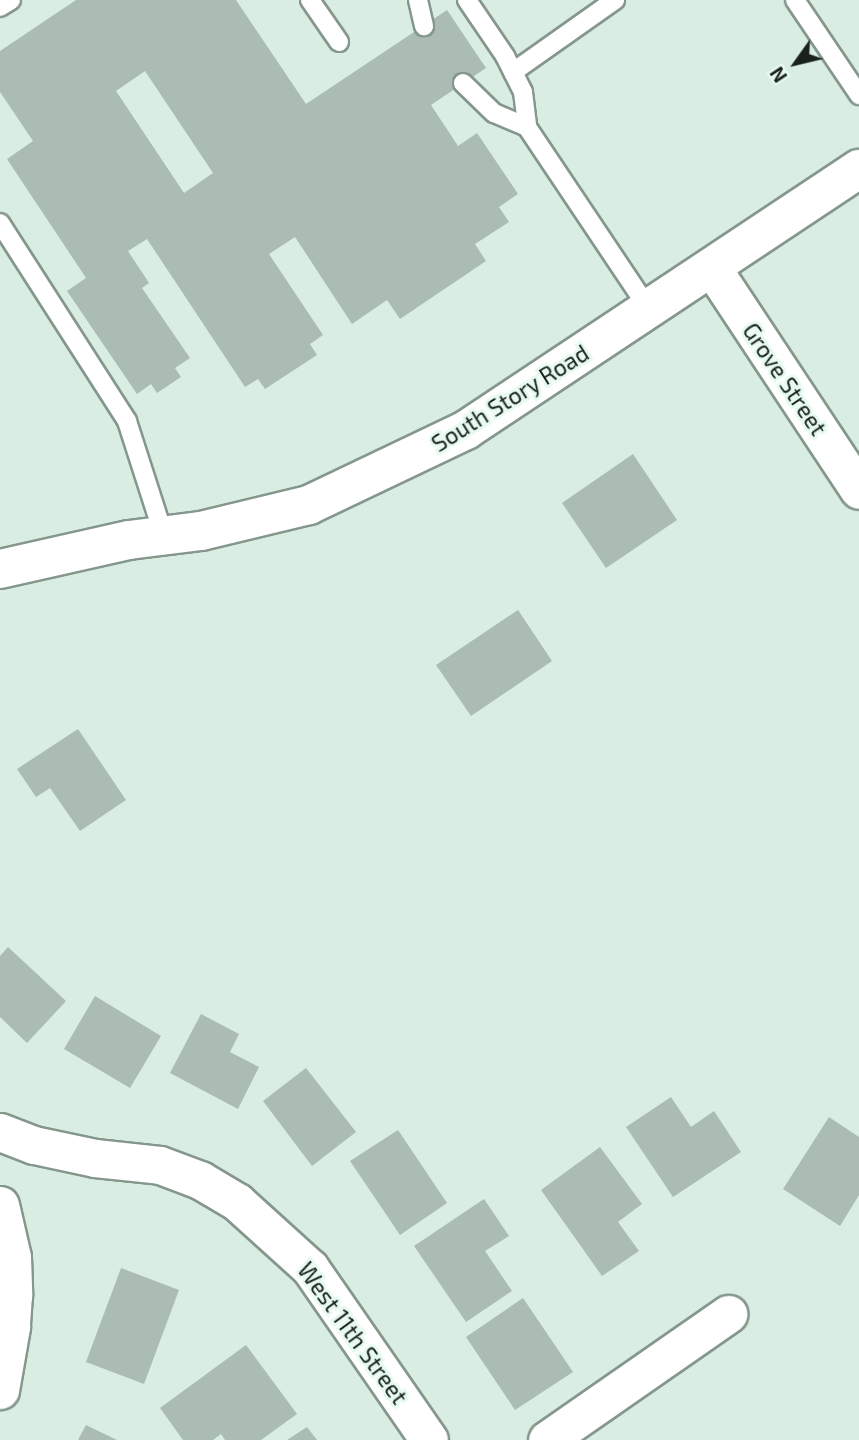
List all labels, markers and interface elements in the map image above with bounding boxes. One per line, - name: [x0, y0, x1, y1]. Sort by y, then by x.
- north arrow: [761, 28, 831, 98]
- text: N: [765, 63, 792, 87]
- street label: Grove Street: [737, 318, 833, 440]
- street label: South Story Road: [426, 338, 594, 458]
- street label: West 11th Street: [292, 1257, 414, 1409]

